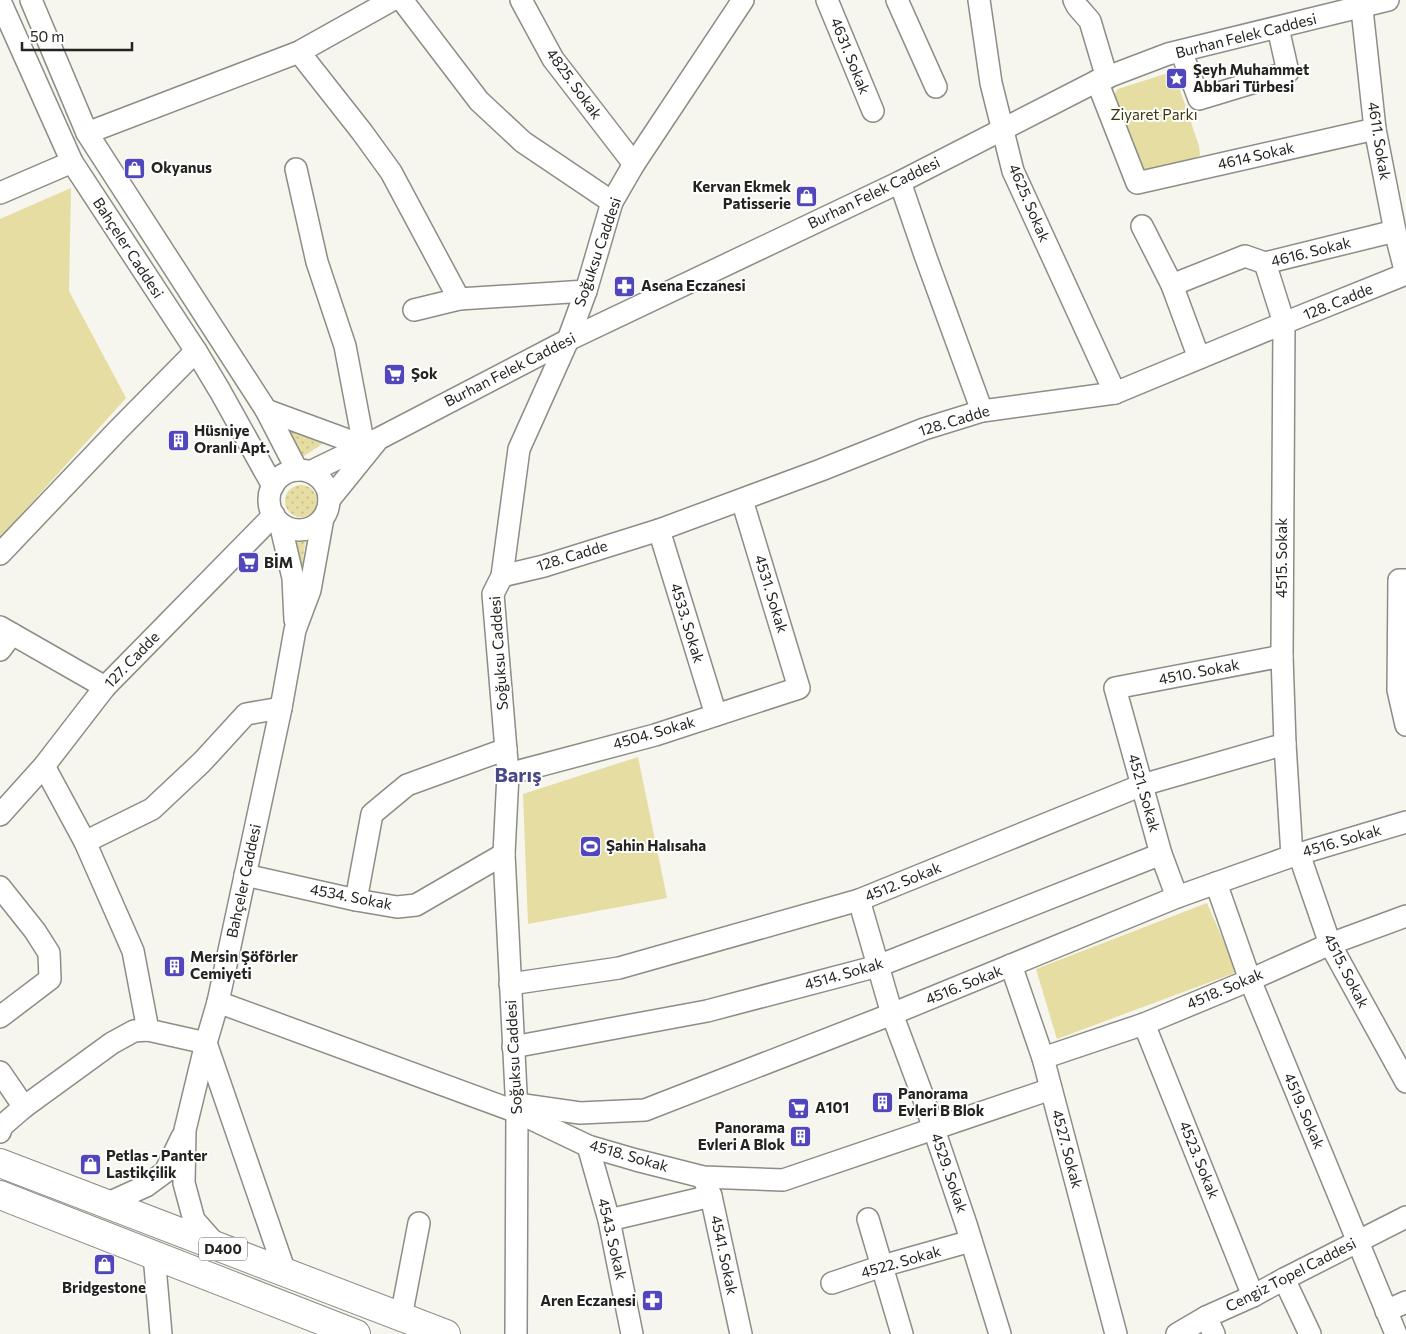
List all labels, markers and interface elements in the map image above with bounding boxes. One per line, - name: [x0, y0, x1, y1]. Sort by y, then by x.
- street label: Burhan Felek Caddesi: [1173, 9, 1318, 61]
- street label: 4631. Sokak: [827, 15, 875, 97]
- scale bar: [22, 20, 132, 52]
- text: 50 m: [30, 27, 64, 45]
- street label: 4825. Sokak: [543, 45, 606, 122]
- place label: Şeyh Muhammet Abbari Türbesi: [1193, 60, 1309, 95]
- place icon: Şeyh Muhammet Abbari Türbesi: [1165, 67, 1189, 91]
- street label: 4611. Sokak: [1365, 100, 1395, 181]
- park label: Ziyaret Parkı: [1110, 105, 1198, 123]
- street label: 4614 Sokak: [1216, 137, 1296, 173]
- street label: Burhan Felek Caddesi: [804, 152, 943, 232]
- shop icon: Okyanus: [123, 156, 147, 180]
- place label: Okyanus: [151, 158, 212, 176]
- street label: 4625. Sokak: [1005, 161, 1054, 244]
- place label: Kervan Ekmek Patisserie: [692, 177, 791, 212]
- shop icon: Kervan Ekmek Patisserie: [795, 184, 819, 208]
- street label: Bahçeler Caddesi: [90, 194, 168, 301]
- street label: Soğuksu Caddesi: [570, 195, 624, 309]
- street label: 4616. Sokak: [1269, 232, 1353, 270]
- pharmacy icon: Asena Eczanesi: [613, 274, 637, 298]
- place label: Asena Eczanesi: [641, 276, 746, 294]
- street label: 128. Cadde: [1300, 279, 1375, 323]
- street label: Burhan Felek Caddesi: [441, 328, 578, 410]
- supermarket icon: Şok: [383, 362, 407, 386]
- place label: Şok: [411, 364, 438, 382]
- street label: 128. Cadde: [916, 401, 991, 439]
- place label: Hüsniye Oranlı Apt.: [194, 421, 270, 456]
- building icon: Hüsniye Oranlı Apt.: [166, 428, 190, 452]
- street label: 4515. Sokak: [1272, 518, 1290, 598]
- street label: 128. Cadde: [534, 536, 609, 574]
- supermarket icon: BİM: [236, 551, 260, 575]
- street label: 4531. Sokak: [752, 552, 792, 635]
- place label: BİM: [264, 553, 293, 571]
- street label: 4533. Sokak: [667, 581, 709, 665]
- street label: Soğuksu Caddesi: [485, 595, 511, 711]
- street label: 127. Cadde: [100, 627, 163, 691]
- street label: 4510. Sokak: [1157, 654, 1241, 688]
- street label: 4504. Sokak: [611, 712, 697, 752]
- street label: 4521. Sokak: [1125, 751, 1165, 834]
- district label: Barış: [495, 762, 541, 786]
- street label: 4516. Sokak: [1300, 820, 1383, 860]
- street label: Bahçeler Caddesi: [222, 822, 264, 939]
- sports icon: Şahin Halısaha: [578, 834, 602, 858]
- place label: Şahin Halısaha: [606, 836, 706, 854]
- street label: 4512. Sokak: [862, 858, 943, 905]
- street label: 4534. Sokak: [309, 879, 394, 913]
- street label: 4515. Sokak: [1321, 931, 1373, 1011]
- place label: Mersin Şöförler Cemiyeti: [190, 947, 298, 982]
- street label: 4514. Sokak: [802, 953, 885, 993]
- building icon: Mersin Şöförler Cemiyeti: [162, 954, 186, 978]
- street label: 4516. Sokak: [923, 961, 1005, 1008]
- street label: 4518. Sokak: [1184, 964, 1265, 1012]
- street label: Soğuksu Caddesi: [501, 999, 525, 1115]
- street label: 4519. Sokak: [1281, 1070, 1329, 1151]
- place label: Panorama Evleri B Blok: [898, 1084, 985, 1119]
- building icon: Panorama Evleri B Blok: [870, 1091, 894, 1115]
- supermarket icon: A101: [787, 1096, 811, 1120]
- place label: A101: [815, 1098, 849, 1116]
- street label: 4527. Sokak: [1049, 1107, 1087, 1190]
- place label: Panorama Evleri A Blok: [698, 1118, 785, 1153]
- street label: 4523. Sokak: [1176, 1118, 1224, 1201]
- building icon: Panorama Evleri A Blok: [789, 1125, 813, 1149]
- street label: 4529. Sokak: [928, 1130, 972, 1215]
- street label: 4518. Sokak: [588, 1135, 671, 1175]
- place label: Petlas - Panter Lastikçilik: [106, 1146, 208, 1181]
- shop icon: Petlas - Panter Lastikçilik: [78, 1153, 102, 1177]
- street label: 4543. Sokak: [595, 1196, 631, 1281]
- street label: 4541. Sokak: [708, 1213, 742, 1296]
- street label: Cengiz Topel Caddesi: [1222, 1233, 1359, 1315]
- road number: D400: [199, 1238, 247, 1260]
- street label: 4522. Sokak: [859, 1241, 943, 1281]
- shop icon: Bridgestone: [92, 1253, 116, 1277]
- place label: Bridgestone: [62, 1278, 146, 1296]
- pharmacy icon: Aren Eczanesi: [640, 1289, 664, 1313]
- place label: Aren Eczanesi: [540, 1291, 636, 1309]

